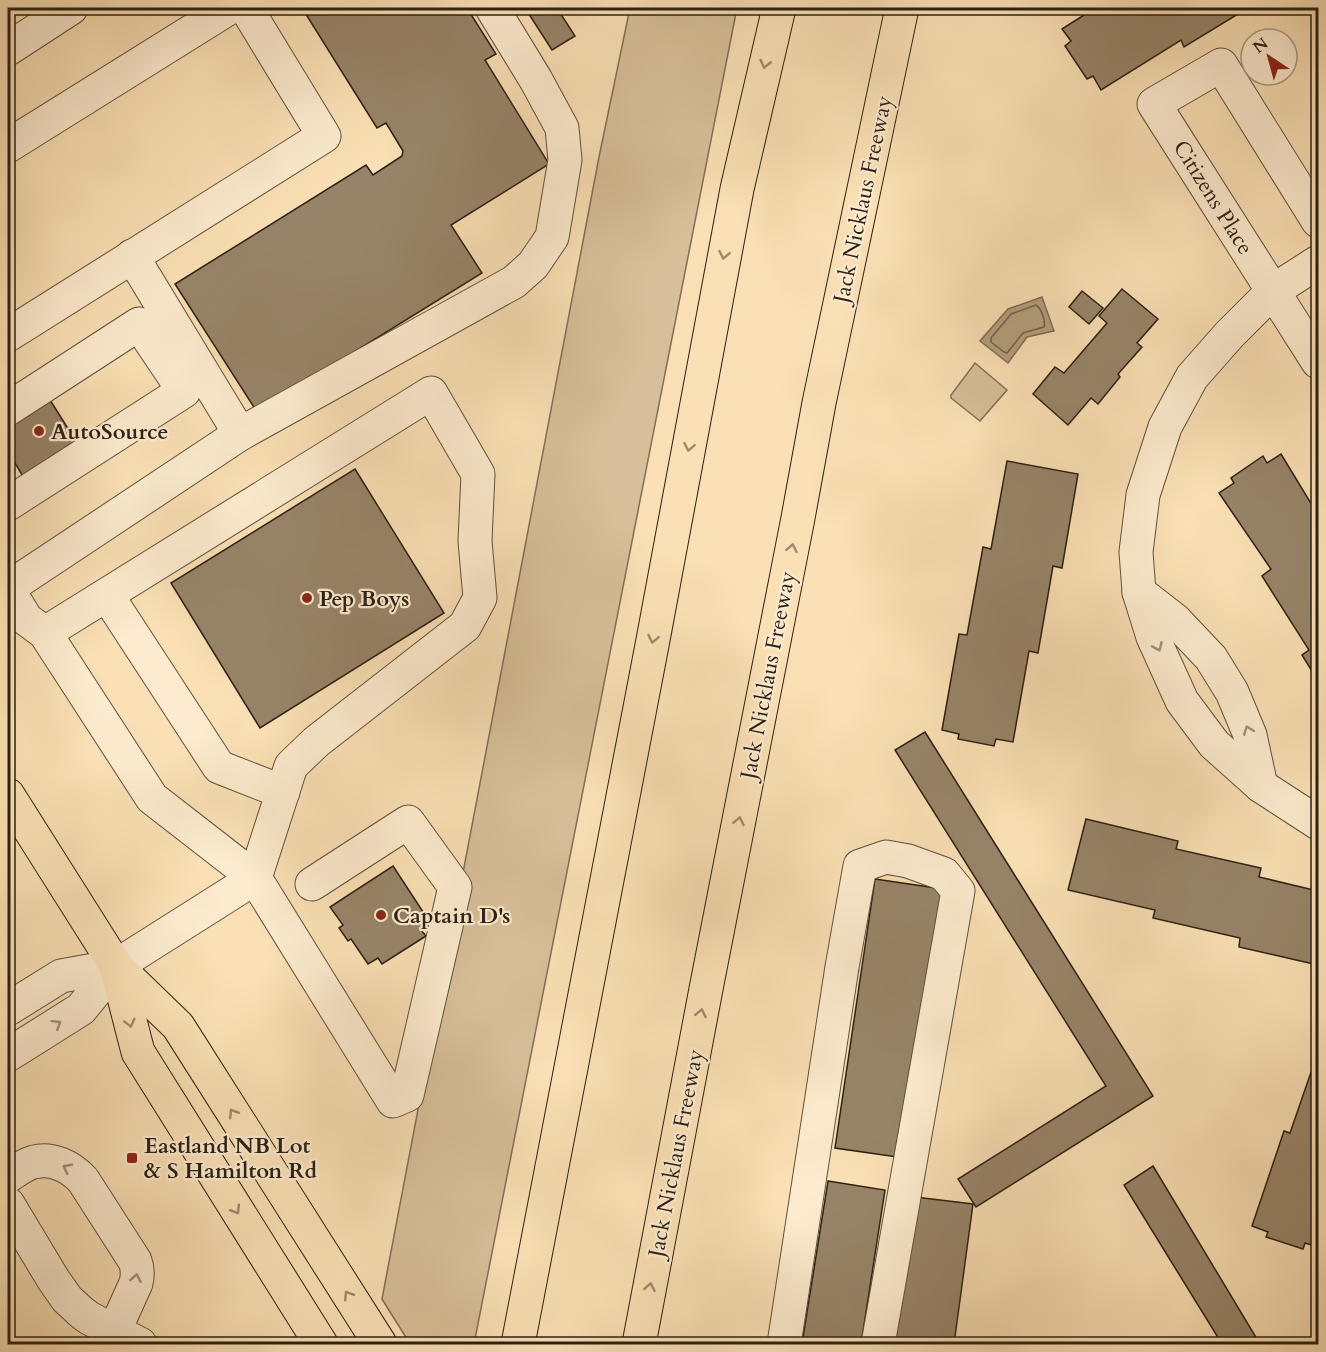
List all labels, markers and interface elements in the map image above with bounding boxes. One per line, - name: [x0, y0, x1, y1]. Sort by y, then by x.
- north arrow: [1239, 27, 1299, 87]
- text: N: [1249, 33, 1273, 59]
- one-way arrow: [760, 59, 773, 69]
- street label: Jack Nicklaus Freeway: [826, 92, 900, 309]
- street label: Citizens Place: [1166, 135, 1260, 261]
- one-way arrow: [718, 250, 731, 260]
- place label: AutoSource: [51, 417, 168, 447]
- marker: AutoSource: [32, 424, 46, 438]
- one-way arrow: [683, 441, 696, 451]
- one-way arrow: [785, 543, 798, 553]
- street label: Jack Nicklaus Freeway: [733, 568, 803, 785]
- place label: Pep Boys: [319, 584, 409, 614]
- marker: Pep Boys: [300, 591, 314, 605]
- one-way arrow: [647, 633, 660, 643]
- one-way arrow: [1150, 640, 1162, 651]
- one-way arrow: [1242, 725, 1255, 735]
- one-way arrow: [732, 817, 745, 827]
- place label: Captain D's: [393, 901, 510, 931]
- marker: Captain D's: [374, 908, 388, 922]
- one-way arrow: [694, 1008, 707, 1018]
- one-way arrow: [123, 1018, 136, 1028]
- one-way arrow: [50, 1020, 61, 1031]
- street label: Jack Nicklaus Freeway: [641, 1046, 711, 1263]
- one-way arrow: [228, 1109, 240, 1119]
- place label: Eastland NB Lot & S Hamilton Rd: [144, 1131, 317, 1186]
- marker: Eastland NB Lot & S Hamilton Rd: [125, 1151, 139, 1165]
- one-way arrow: [62, 1164, 73, 1176]
- one-way arrow: [229, 1203, 240, 1214]
- one-way arrow: [129, 1273, 142, 1283]
- one-way arrow: [643, 1282, 656, 1292]
- one-way arrow: [344, 1291, 356, 1301]

